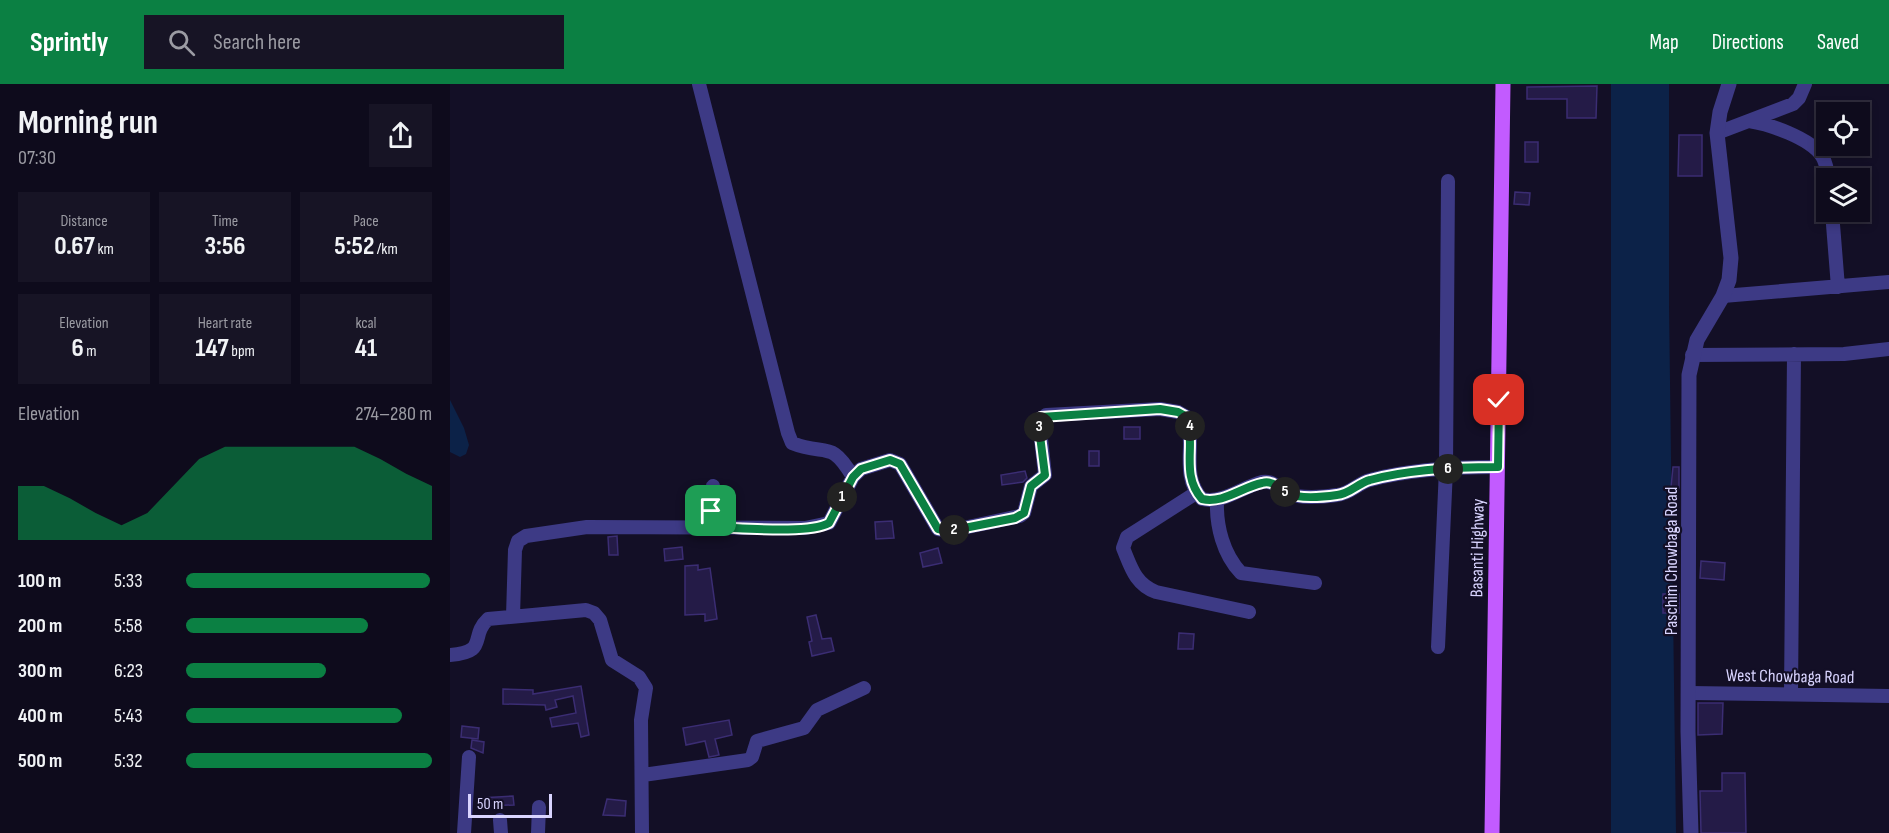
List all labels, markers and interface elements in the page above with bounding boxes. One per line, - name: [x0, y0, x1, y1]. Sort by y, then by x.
- search box: [144, 15, 564, 69]
- text: Sprintly: [30, 26, 108, 59]
- icon: search: [165, 26, 198, 59]
- text: Search here: [213, 29, 301, 56]
- text: Map: [1649, 30, 1679, 55]
- text: Directions: [1712, 30, 1784, 55]
- text: Saved: [1817, 30, 1859, 55]
- map controls: [1816, 102, 1870, 222]
- button: locate: [1816, 102, 1870, 156]
- text: Morning run: [18, 103, 158, 143]
- button: share: [369, 104, 432, 167]
- text: 07:30: [18, 146, 56, 170]
- button: layers: [1816, 168, 1870, 222]
- text: Distance: [60, 212, 108, 231]
- text: Time: [212, 212, 238, 231]
- text: Pace: [353, 212, 379, 231]
- text: 0.67: [54, 231, 95, 262]
- text: 3:56: [204, 231, 246, 262]
- text: 5:52: [334, 231, 374, 262]
- text: km: [95, 240, 114, 259]
- text: /km: [374, 240, 398, 259]
- text: Elevation: [59, 314, 109, 333]
- text: Heart rate: [198, 314, 252, 333]
- text: kcal: [355, 314, 377, 333]
- text: 6: [71, 333, 84, 364]
- text: 147: [195, 333, 229, 364]
- text: 41: [355, 333, 377, 364]
- text: m: [84, 342, 97, 361]
- text: bpm: [229, 342, 255, 361]
- pin: [1473, 374, 1524, 425]
- icon: check: [1482, 383, 1515, 416]
- text: Elevation: [18, 402, 80, 426]
- text: 274–280 m: [355, 402, 432, 426]
- pin: 4: [1175, 411, 1205, 441]
- pin: 3: [1024, 412, 1054, 442]
- text: 4: [1186, 416, 1194, 435]
- text: 3: [1035, 417, 1043, 436]
- pin: 6: [1433, 454, 1463, 484]
- text: 6: [1444, 459, 1452, 478]
- pin: 5: [1270, 477, 1300, 507]
- pin: 1: [827, 482, 857, 512]
- text: 5: [1281, 482, 1289, 501]
- pin: [685, 485, 736, 536]
- text: 1: [839, 487, 845, 506]
- street label: Paschim Chowbaga Road: [1661, 487, 1682, 635]
- icon: arrive: [694, 494, 727, 527]
- street label: Basanti Highway: [1466, 498, 1489, 598]
- pin: 2: [939, 515, 969, 545]
- text: 2: [950, 520, 958, 539]
- text: 100 m: [18, 569, 61, 593]
- text: 5:33: [114, 569, 143, 593]
- text: 200 m: [18, 614, 62, 638]
- text: 5:58: [114, 614, 143, 638]
- text: 300 m: [18, 659, 62, 683]
- text: 6:23: [114, 659, 143, 683]
- street label: West Chowbaga Road: [1726, 665, 1854, 688]
- text: 400 m: [18, 704, 63, 728]
- text: 5:43: [114, 704, 143, 728]
- text: 500 m: [18, 749, 62, 773]
- text: 5:32: [114, 749, 142, 773]
- scale bar: [468, 791, 552, 818]
- text: 50 m: [477, 795, 503, 814]

